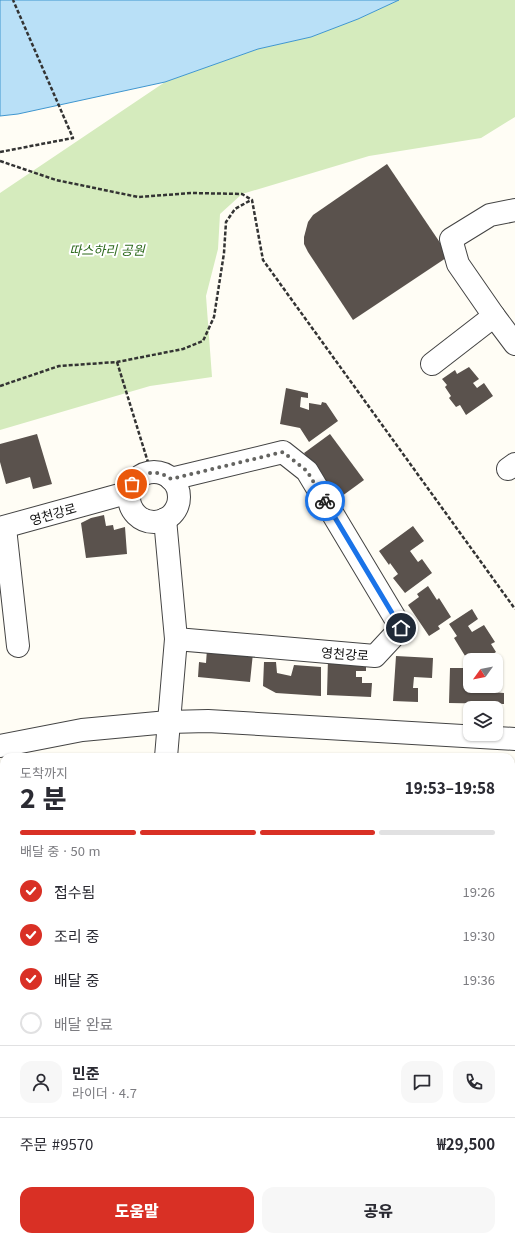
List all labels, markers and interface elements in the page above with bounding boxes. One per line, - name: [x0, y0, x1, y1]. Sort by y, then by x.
- park label: 따스하리 공원: [69, 240, 146, 259]
- pin: [115, 467, 149, 501]
- icon: bag: [121, 473, 143, 495]
- courier: [305, 481, 345, 521]
- icon: bike: [314, 490, 336, 512]
- street label: 영천강로: [27, 498, 79, 529]
- pin: [384, 611, 418, 645]
- icon: home: [390, 617, 412, 639]
- street label: 영천강로: [321, 642, 370, 665]
- north arrow: [463, 653, 503, 693]
- map controls: [463, 653, 503, 741]
- button: layers: [463, 701, 503, 741]
- text: 도착까지: [20, 763, 68, 782]
- text: 19:53–19:58: [405, 777, 495, 798]
- text: 2 분: [20, 778, 67, 815]
- text: 배달 중 · 50 m: [20, 841, 101, 860]
- icon: check: [20, 880, 42, 902]
- text: 접수됨: [54, 881, 95, 902]
- text: 19:26: [463, 882, 495, 901]
- icon: check: [20, 924, 42, 946]
- text: 조리 중: [54, 925, 100, 946]
- text: 19:30: [463, 926, 495, 945]
- icon: check: [20, 968, 42, 990]
- text: 배달 중: [54, 969, 100, 990]
- text: 19:36: [463, 970, 495, 989]
- text: 배달 완료: [54, 1013, 113, 1034]
- button: person: [20, 1061, 62, 1103]
- button: chat: [401, 1061, 443, 1103]
- button: phone: [453, 1061, 495, 1103]
- text: 민준: [72, 1062, 100, 1083]
- text: 라이더 · 4.7: [72, 1083, 137, 1102]
- text: 주문 #9570: [20, 1133, 93, 1154]
- text: ₩29,500: [437, 1133, 495, 1154]
- button: 도움말: [20, 1187, 254, 1233]
- button: 공유: [262, 1187, 495, 1233]

